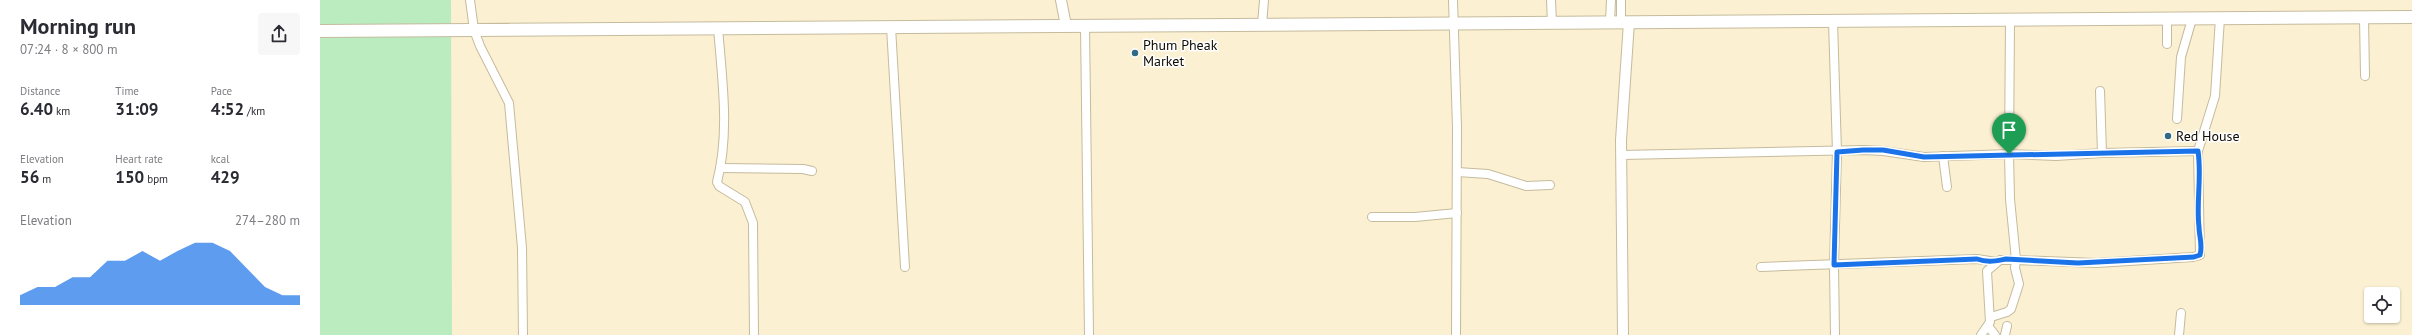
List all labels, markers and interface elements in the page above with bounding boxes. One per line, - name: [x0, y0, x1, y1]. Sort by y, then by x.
- text: Morning run: [20, 12, 136, 40]
- button: share: [258, 13, 300, 55]
- place label: Phum Pheak Market: [1143, 36, 1218, 70]
- text: 07:24 · 8 × 800 m: [20, 41, 117, 58]
- marker: Phum Pheak Market: [1130, 48, 1140, 58]
- text: Distance: [20, 84, 60, 98]
- text: Time: [115, 84, 139, 98]
- text: Pace: [211, 84, 232, 98]
- text: 6.40: [20, 98, 53, 120]
- text: 31:09: [115, 98, 158, 120]
- text: 4:52: [211, 98, 244, 120]
- text: km: [53, 104, 70, 118]
- text: /km: [244, 104, 265, 118]
- pin: [1992, 113, 2026, 154]
- icon: arrive: [1998, 119, 2020, 141]
- place label: Red House: [2176, 127, 2240, 145]
- marker: Red House: [2163, 131, 2173, 141]
- text: Elevation: [20, 152, 64, 166]
- text: Heart rate: [115, 152, 163, 166]
- text: kcal: [211, 152, 229, 166]
- text: 56: [20, 166, 39, 188]
- text: 150: [115, 166, 144, 188]
- text: 429: [211, 166, 240, 188]
- text: m: [39, 172, 51, 186]
- text: bpm: [144, 172, 168, 186]
- text: Elevation: [20, 212, 72, 229]
- text: 274–280 m: [235, 212, 300, 229]
- map controls: [2364, 287, 2400, 323]
- button: locate: [2364, 287, 2400, 323]

